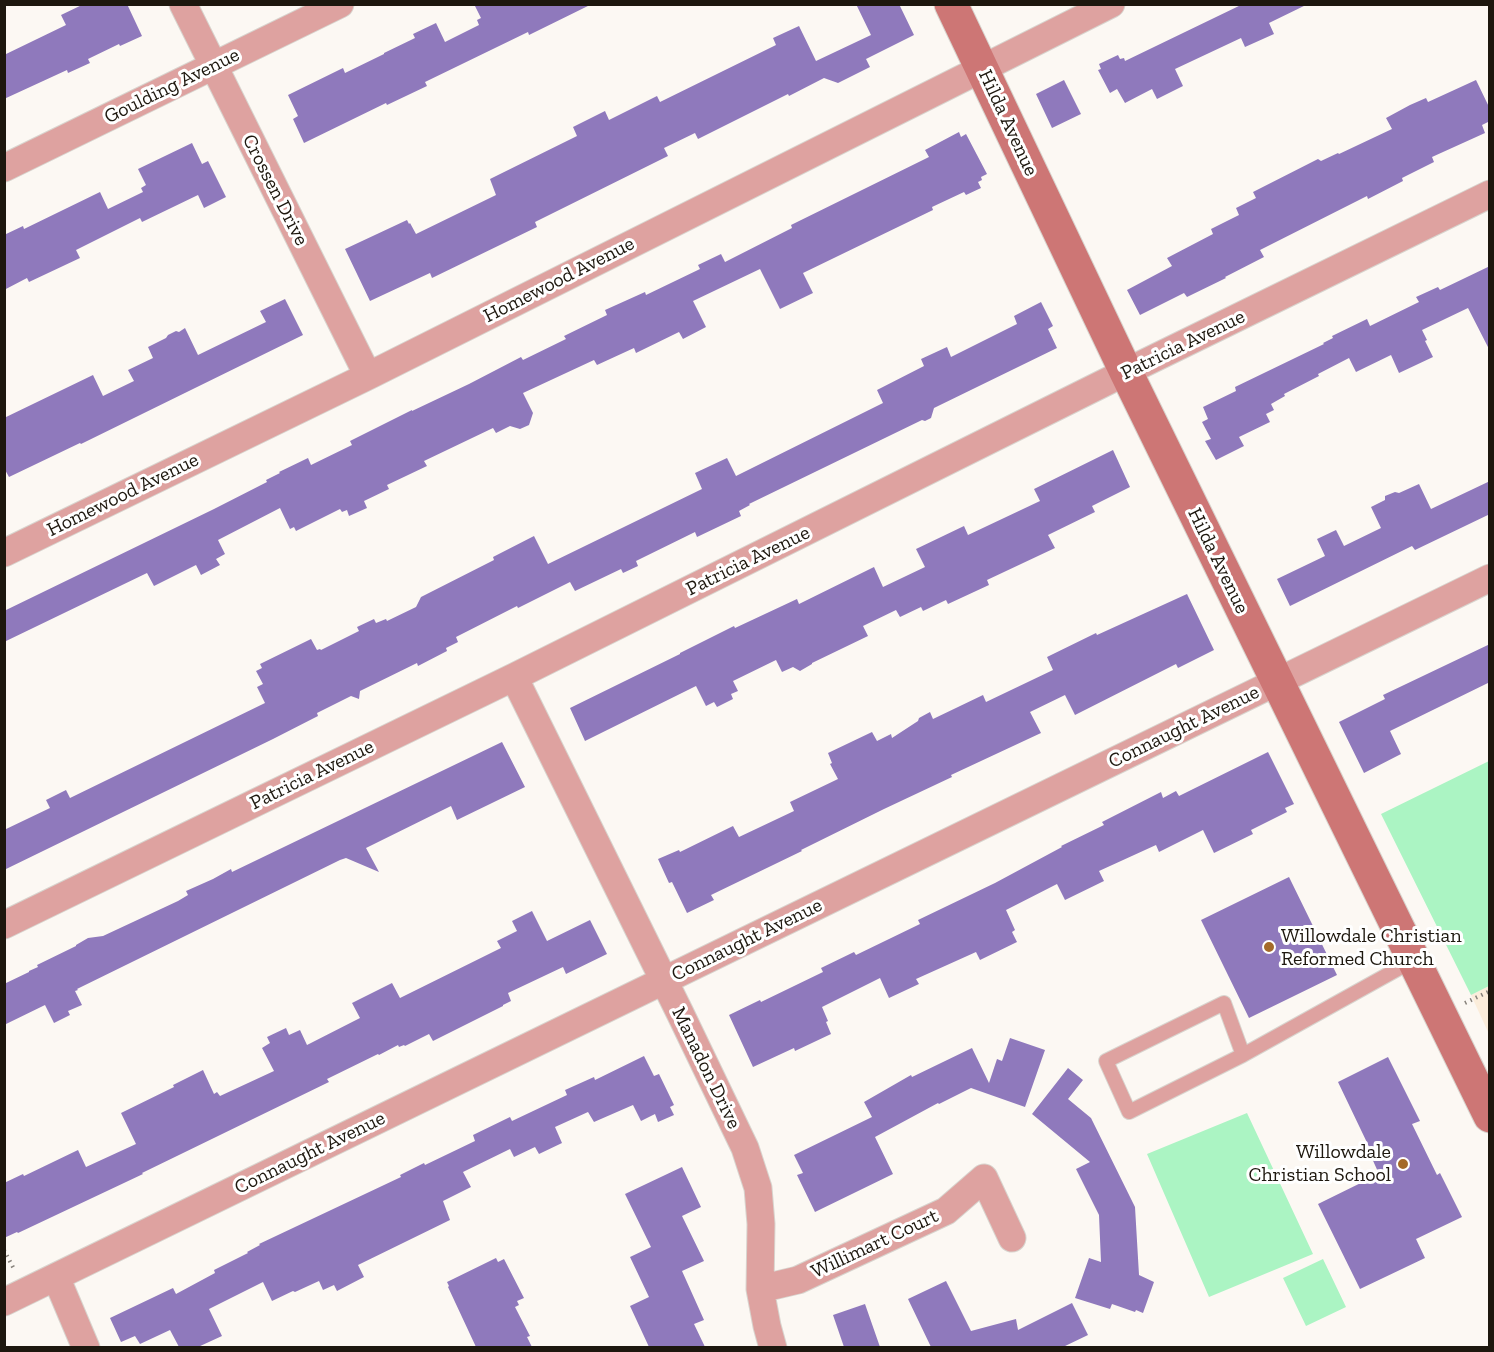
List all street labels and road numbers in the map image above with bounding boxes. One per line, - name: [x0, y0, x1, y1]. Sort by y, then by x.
- street label: Goulding Avenue: [100, 43, 244, 129]
- street label: Hilda Avenue: [973, 66, 1043, 180]
- street label: Crossen Drive: [237, 130, 313, 250]
- street label: Homewood Avenue: [480, 232, 638, 328]
- street label: Patricia Avenue: [1117, 305, 1249, 385]
- street label: Homewood Avenue: [43, 448, 203, 542]
- street label: Hilda Avenue: [1182, 504, 1254, 618]
- street label: Patricia Avenue: [682, 521, 814, 601]
- street label: Connaught Avenue: [1105, 680, 1263, 774]
- street label: Patricia Avenue: [246, 735, 378, 815]
- street label: Connaught Avenue: [668, 893, 826, 987]
- street label: Manadon Drive: [666, 1003, 746, 1133]
- street label: Connaught Avenue: [231, 1106, 389, 1200]
- street label: Willimart Court: [808, 1204, 942, 1284]

